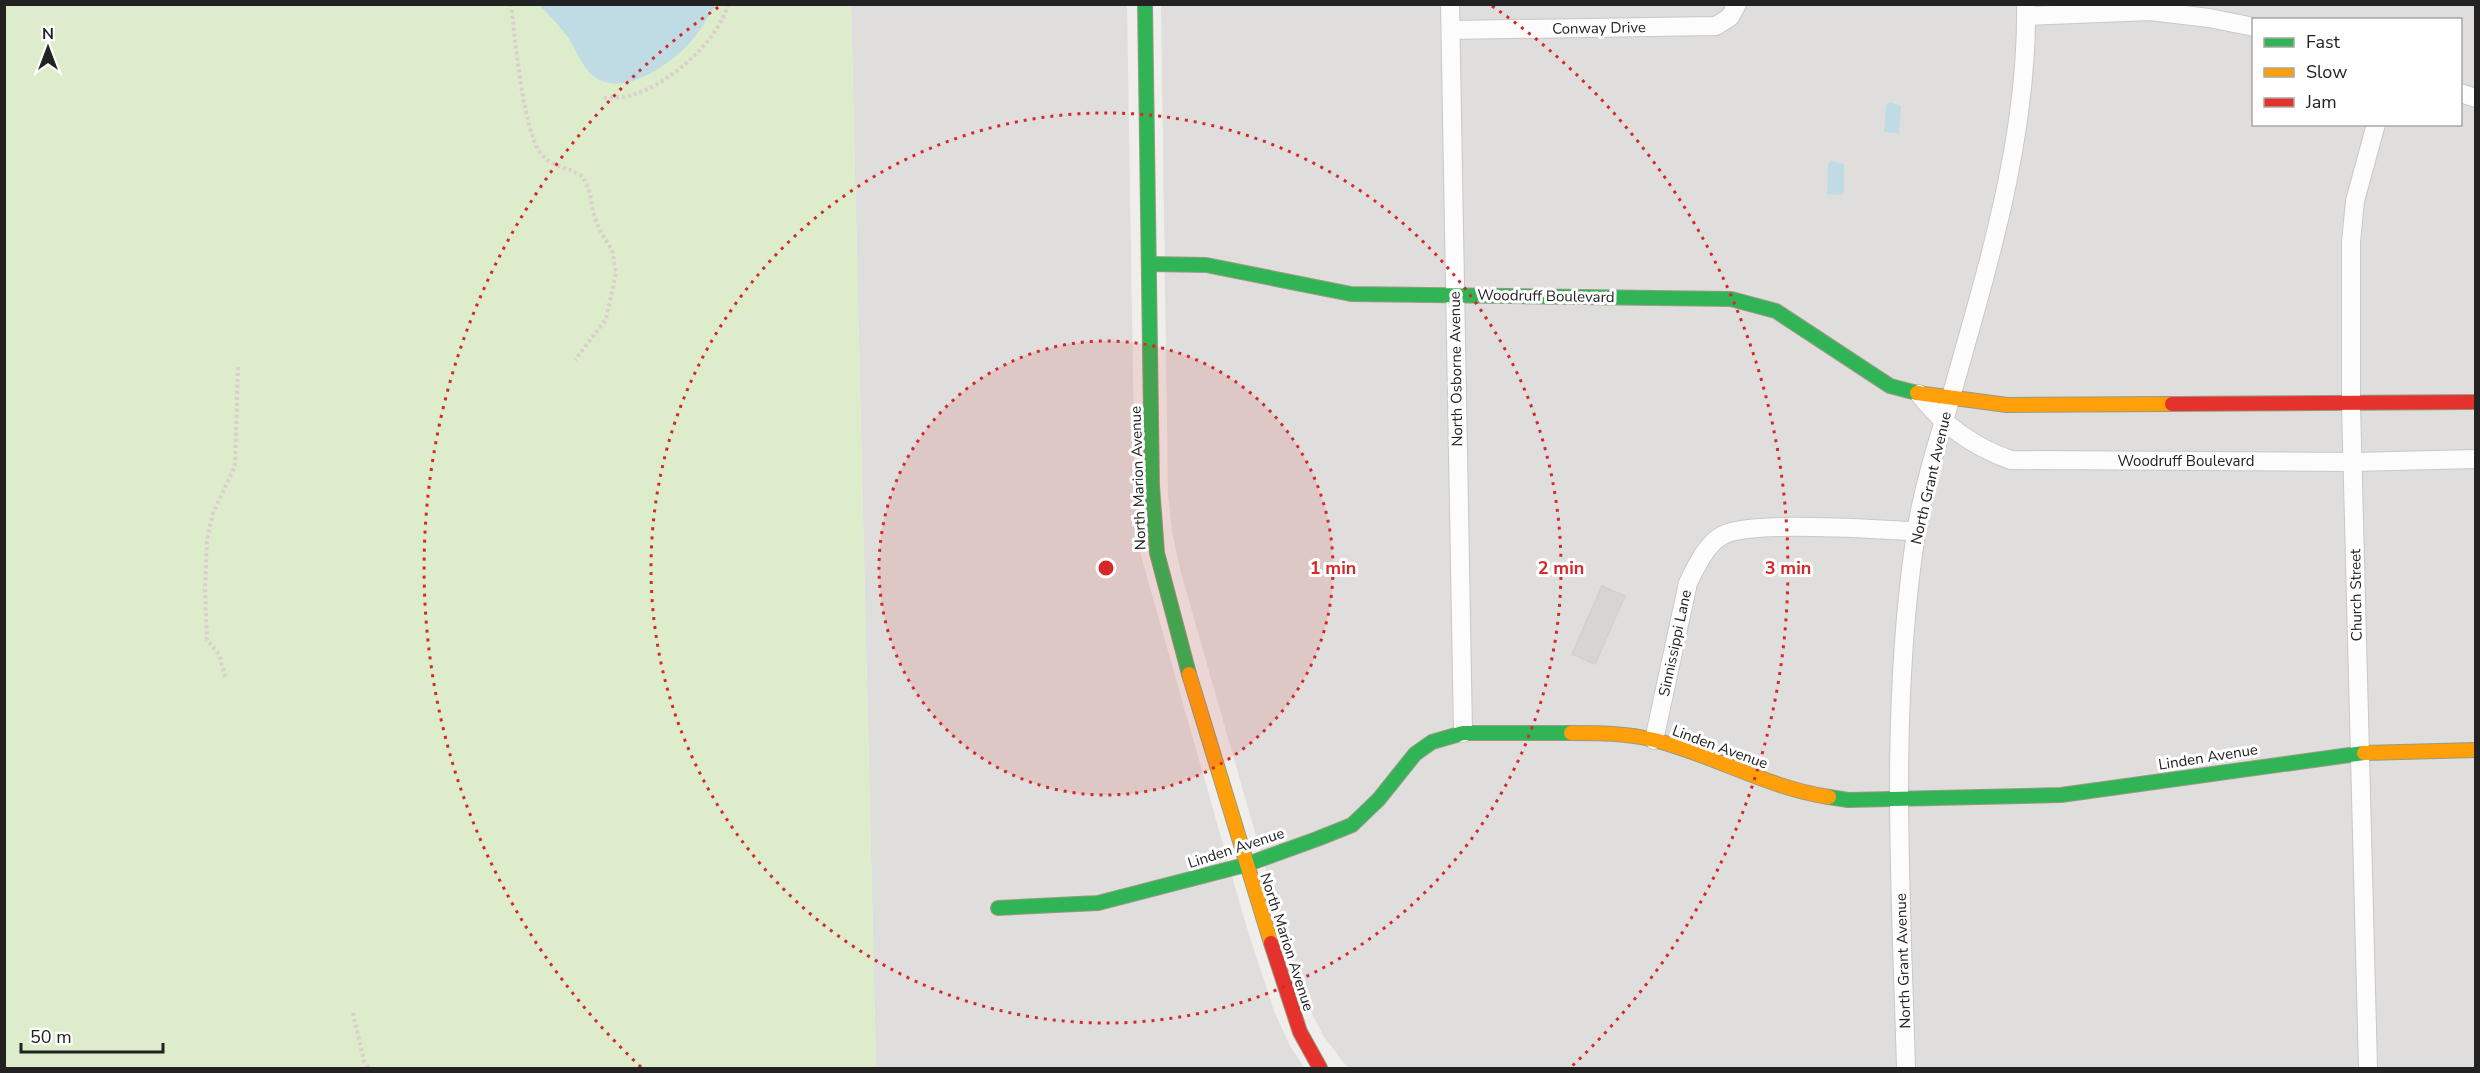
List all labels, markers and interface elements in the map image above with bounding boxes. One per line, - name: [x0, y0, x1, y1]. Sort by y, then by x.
- street label: Conway Drive: [1552, 17, 1646, 39]
- north arrow: [18, 18, 78, 78]
- legend: [2252, 18, 2462, 126]
- text: N: [42, 23, 54, 45]
- text: Fast: [2306, 30, 2341, 54]
- text: Slow: [2306, 60, 2347, 84]
- text: Jam: [2305, 90, 2337, 114]
- street label: Woodruff Boulevard: [1477, 285, 1615, 307]
- street label: North Osborne Avenue: [1445, 291, 1467, 447]
- street label: North Marion Avenue: [1125, 406, 1151, 550]
- street label: North Grant Avenue: [1906, 410, 1956, 546]
- street label: Woodruff Boulevard: [2117, 451, 2255, 471]
- street label: Church Street: [2345, 548, 2367, 641]
- text: 1 min: [1310, 556, 1356, 580]
- text: 2 min: [1538, 556, 1584, 580]
- text: 3 min: [1765, 556, 1811, 580]
- centre of rings: [1096, 558, 1116, 578]
- street label: Sinnissippi Lane: [1654, 588, 1696, 698]
- street label: Linden Avenue: [1669, 720, 1771, 774]
- street label: Linden Avenue: [2157, 739, 2259, 775]
- street label: Linden Avenue: [1185, 823, 1287, 873]
- street label: North Marion Avenue: [1255, 870, 1319, 1014]
- street label: North Grant Avenue: [1891, 893, 1915, 1029]
- scale bar: [21, 1016, 164, 1054]
- text: 50 m: [30, 1025, 72, 1049]

